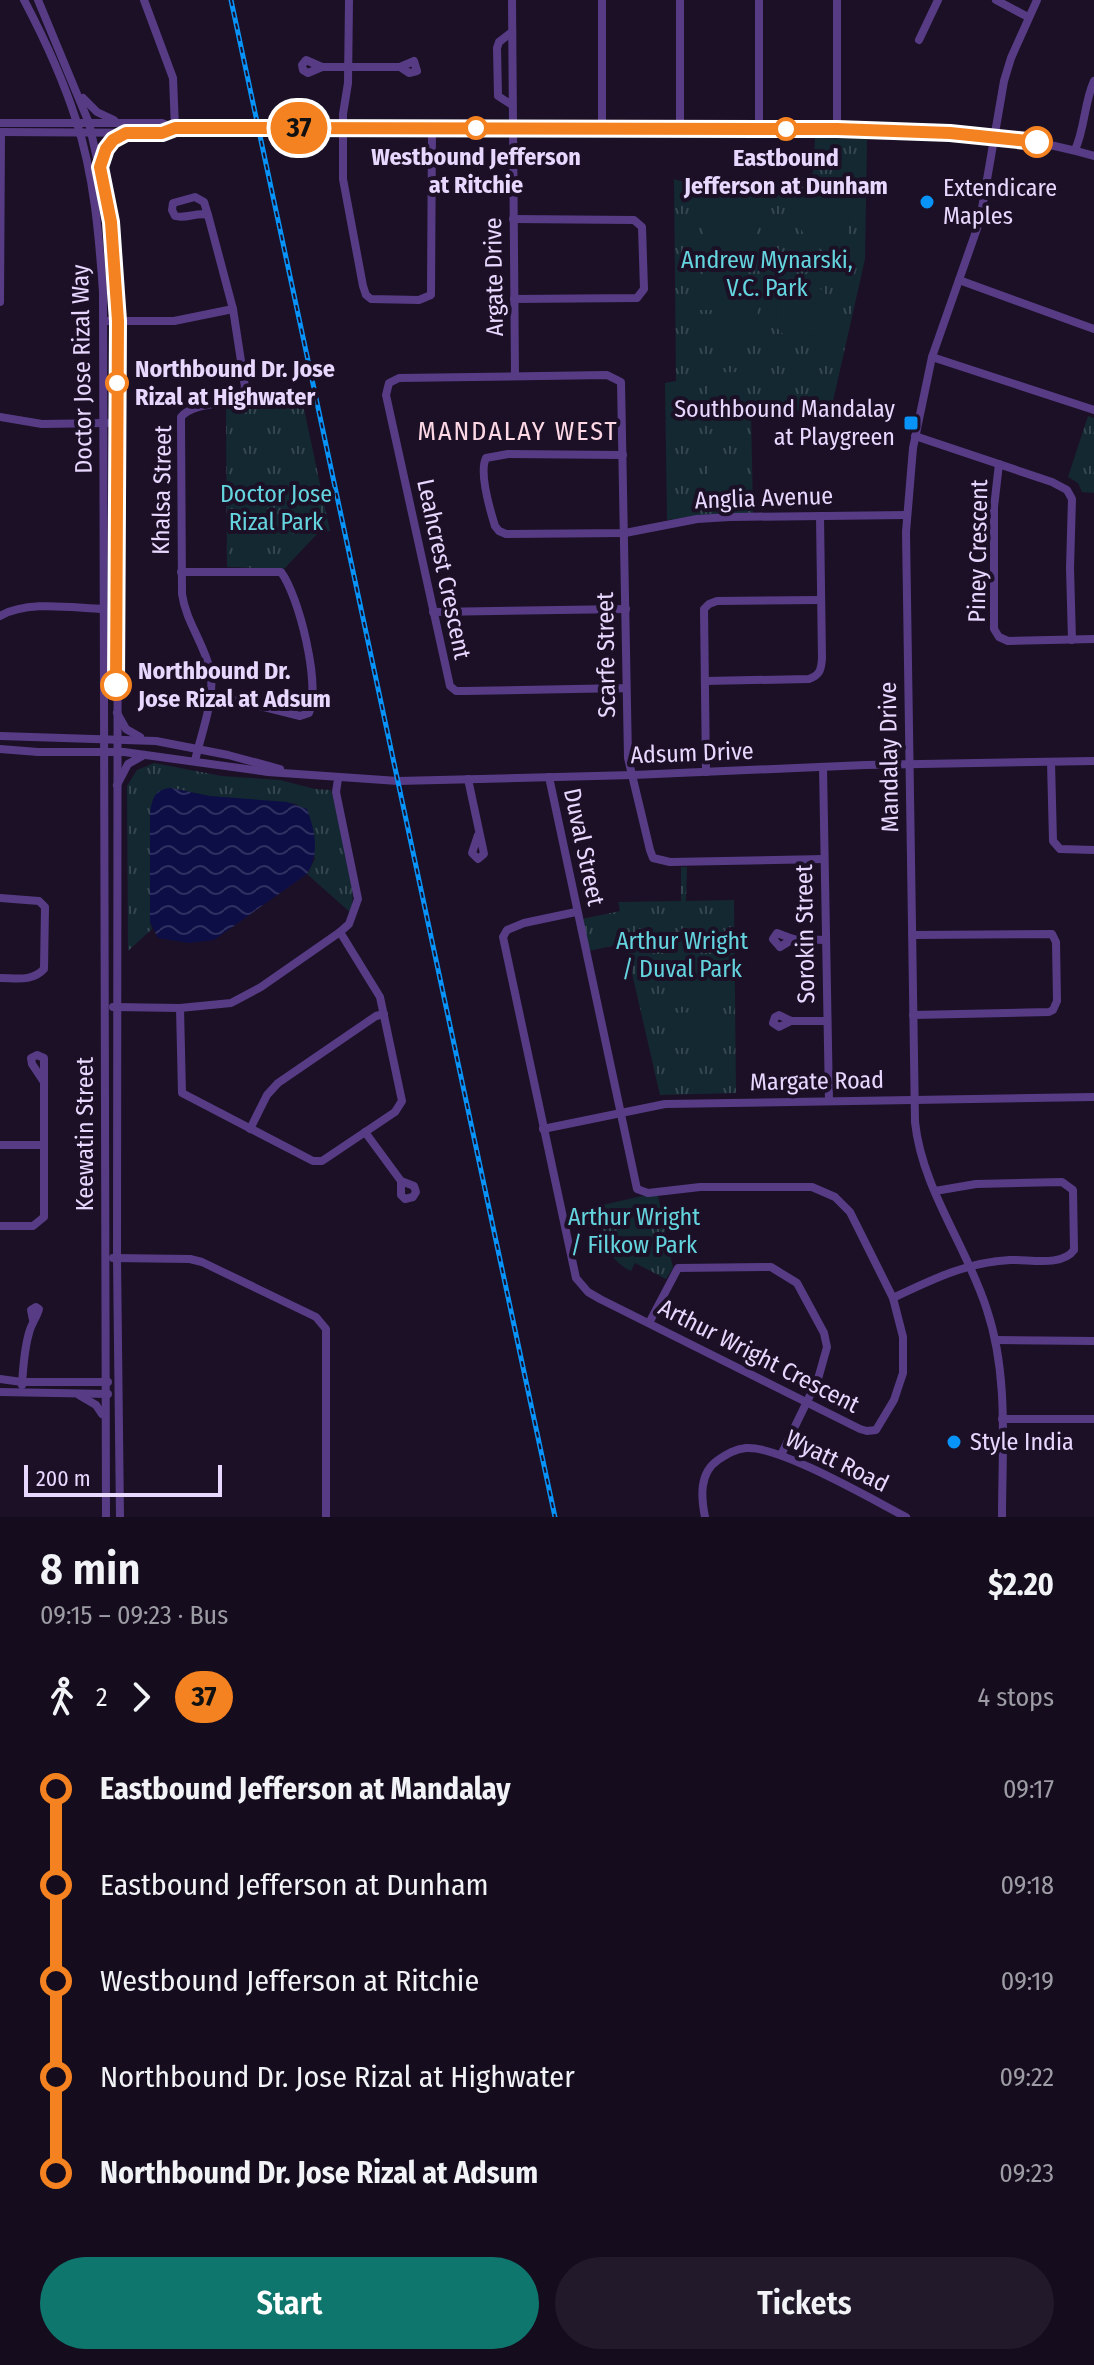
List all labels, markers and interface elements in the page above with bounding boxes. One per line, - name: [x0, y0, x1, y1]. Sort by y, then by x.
- line badge: 37: [263, 102, 335, 154]
- text: 37: [286, 111, 312, 144]
- marker: Westbound Jefferson at Ritchie: [465, 117, 487, 139]
- marker: Eastbound Jefferson at Dunham: [775, 118, 797, 140]
- unlabelled marker: [1022, 127, 1052, 157]
- place label: Westbound Jefferson at Ritchie: [371, 143, 581, 199]
- place label: Eastbound Jefferson at Dunham: [683, 144, 888, 200]
- place label: Extendicare Maples: [943, 174, 1057, 230]
- marker: Extendicare Maples: [918, 193, 936, 211]
- street label: Argate Drive: [479, 217, 509, 337]
- park label: Andrew Mynarski, V.C. Park: [681, 246, 853, 302]
- street label: Doctor Jose Rizal Way: [66, 264, 98, 474]
- place label: Northbound Dr. Jose Rizal at Highwater: [135, 355, 335, 411]
- marker: Northbound Dr. Jose Rizal at Highwater: [106, 372, 128, 394]
- place label: Southbound Mandalay at Playgreen: [674, 395, 895, 451]
- marker: Southbound Mandalay at Playgreen: [902, 414, 920, 432]
- district label: MANDALAY WEST: [417, 416, 619, 447]
- street label: Khalsa Street: [147, 425, 177, 555]
- street label: Leahcrest Crescent: [411, 476, 477, 662]
- street label: Piney Crescent: [963, 479, 993, 623]
- park label: Doctor Jose Rizal Park: [220, 480, 332, 536]
- street label: Anglia Avenue: [694, 482, 834, 514]
- street label: Scarfe Street: [591, 592, 621, 718]
- place label: Northbound Dr. Jose Rizal at Adsum: [137, 657, 331, 713]
- marker: Northbound Dr. Jose Rizal at Adsum: [101, 670, 131, 700]
- street label: Mandalay Drive: [874, 681, 904, 833]
- street label: Adsum Drive: [630, 737, 754, 769]
- street label: Duval Street: [558, 786, 610, 908]
- street label: Sorokin Street: [790, 864, 820, 1004]
- park label: Arthur Wright / Duval Park: [616, 927, 748, 983]
- street label: Keewatin Street: [71, 1057, 99, 1211]
- street label: Margate Road: [750, 1066, 884, 1096]
- park label: Arthur Wright / Filkow Park: [568, 1203, 700, 1259]
- street label: Arthur Wright Crescent: [654, 1293, 864, 1419]
- street label: Wyatt Road: [781, 1424, 893, 1498]
- place label: Style India: [970, 1428, 1074, 1456]
- marker: Style India: [945, 1433, 963, 1451]
- scale bar: [24, 1461, 222, 1497]
- text: 200 m: [36, 1465, 91, 1492]
- text: 8 min: [40, 1543, 141, 1596]
- text: $2.20: [988, 1567, 1054, 1603]
- text: 09:15 – 09:23 · Bus: [40, 1600, 228, 1631]
- icon: walk: [40, 1675, 84, 1719]
- icon: forward: [119, 1675, 163, 1719]
- text: 37: [191, 1680, 217, 1713]
- text: 2: [96, 1682, 107, 1713]
- text: 4 stops: [977, 1682, 1054, 1713]
- text: Eastbound Jefferson at Mandalay: [100, 1771, 511, 1807]
- text: 09:17: [1003, 1774, 1054, 1805]
- text: Eastbound Jefferson at Dunham: [100, 1867, 489, 1903]
- text: 09:18: [1000, 1870, 1054, 1901]
- text: Westbound Jefferson at Ritchie: [100, 1963, 479, 1999]
- text: 09:19: [1001, 1966, 1054, 1997]
- text: Northbound Dr. Jose Rizal at Highwater: [100, 2059, 575, 2095]
- text: 09:22: [1000, 2062, 1054, 2093]
- text: Northbound Dr. Jose Rizal at Adsum: [100, 2155, 538, 2191]
- text: 09:23: [999, 2158, 1054, 2189]
- button: Start: [40, 2257, 539, 2349]
- button: Tickets: [555, 2257, 1054, 2349]

